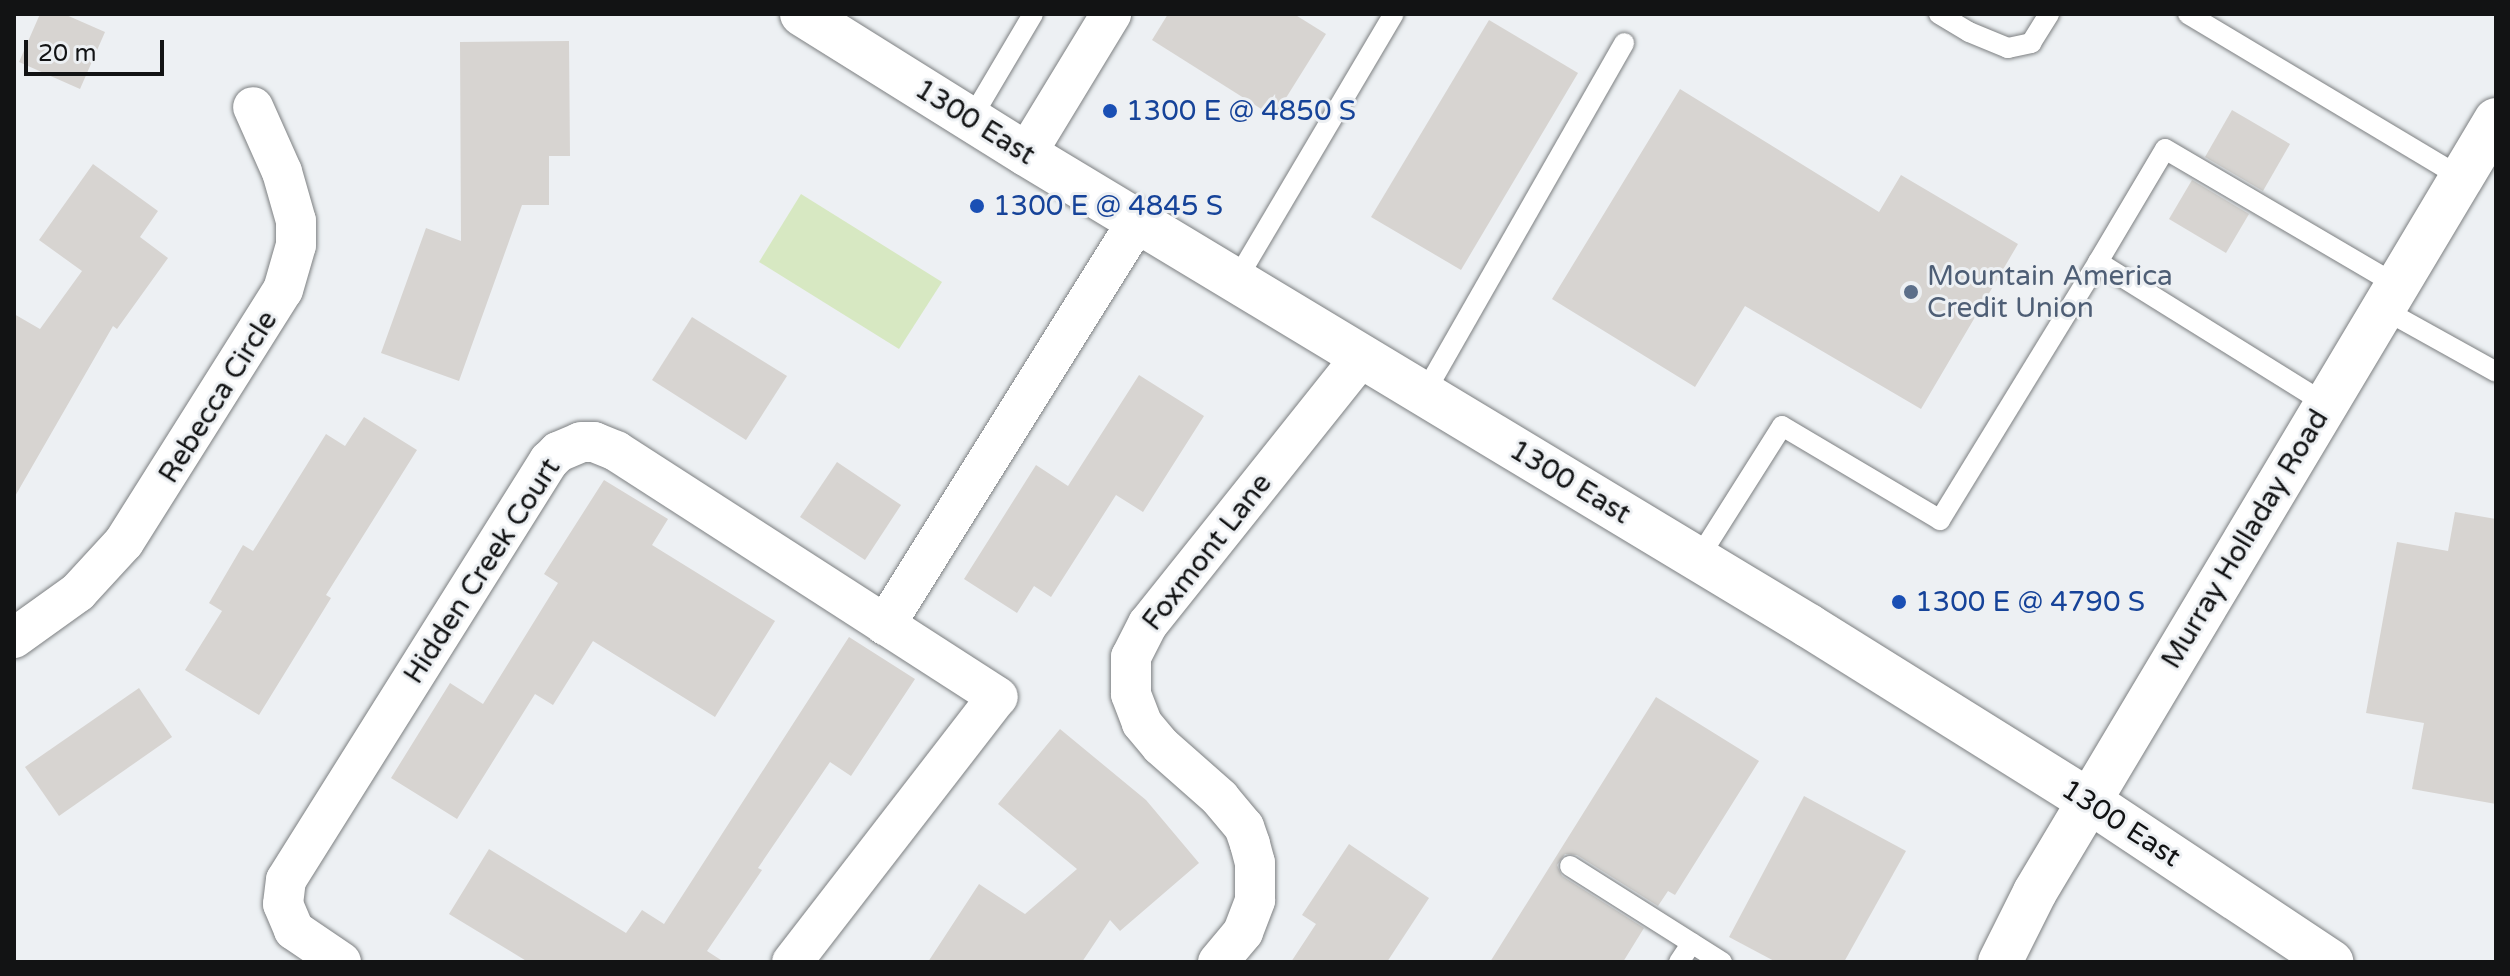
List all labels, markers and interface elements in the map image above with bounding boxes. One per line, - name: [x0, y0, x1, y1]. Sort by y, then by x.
- scale bar: [28, 24, 168, 74]
- text: 20 m: [38, 39, 96, 68]
- street label: 1300 East: [909, 72, 1041, 172]
- place label: 1300 E @ 4850 S: [1126, 94, 1356, 128]
- marker: 1300 E @ 4850 S: [1101, 102, 1119, 120]
- place label: 1300 E @ 4845 S: [993, 189, 1223, 223]
- marker: 1300 E @ 4845 S: [968, 197, 986, 215]
- place label: Mountain America Credit Union: [1927, 259, 2173, 325]
- marker: Mountain America Credit Union: [1902, 283, 1920, 301]
- street label: Rebecca Circle: [152, 305, 284, 489]
- street label: Murray Holladay Road: [2154, 403, 2336, 675]
- street label: 1300 East: [1503, 433, 1637, 531]
- street label: Hidden Creek Court: [397, 452, 567, 690]
- street label: Foxmont Lane: [1135, 467, 1279, 637]
- place label: 1300 E @ 4790 S: [1915, 585, 2145, 619]
- marker: 1300 E @ 4790 S: [1890, 593, 1908, 611]
- street label: 1300 East: [2055, 772, 2187, 874]

